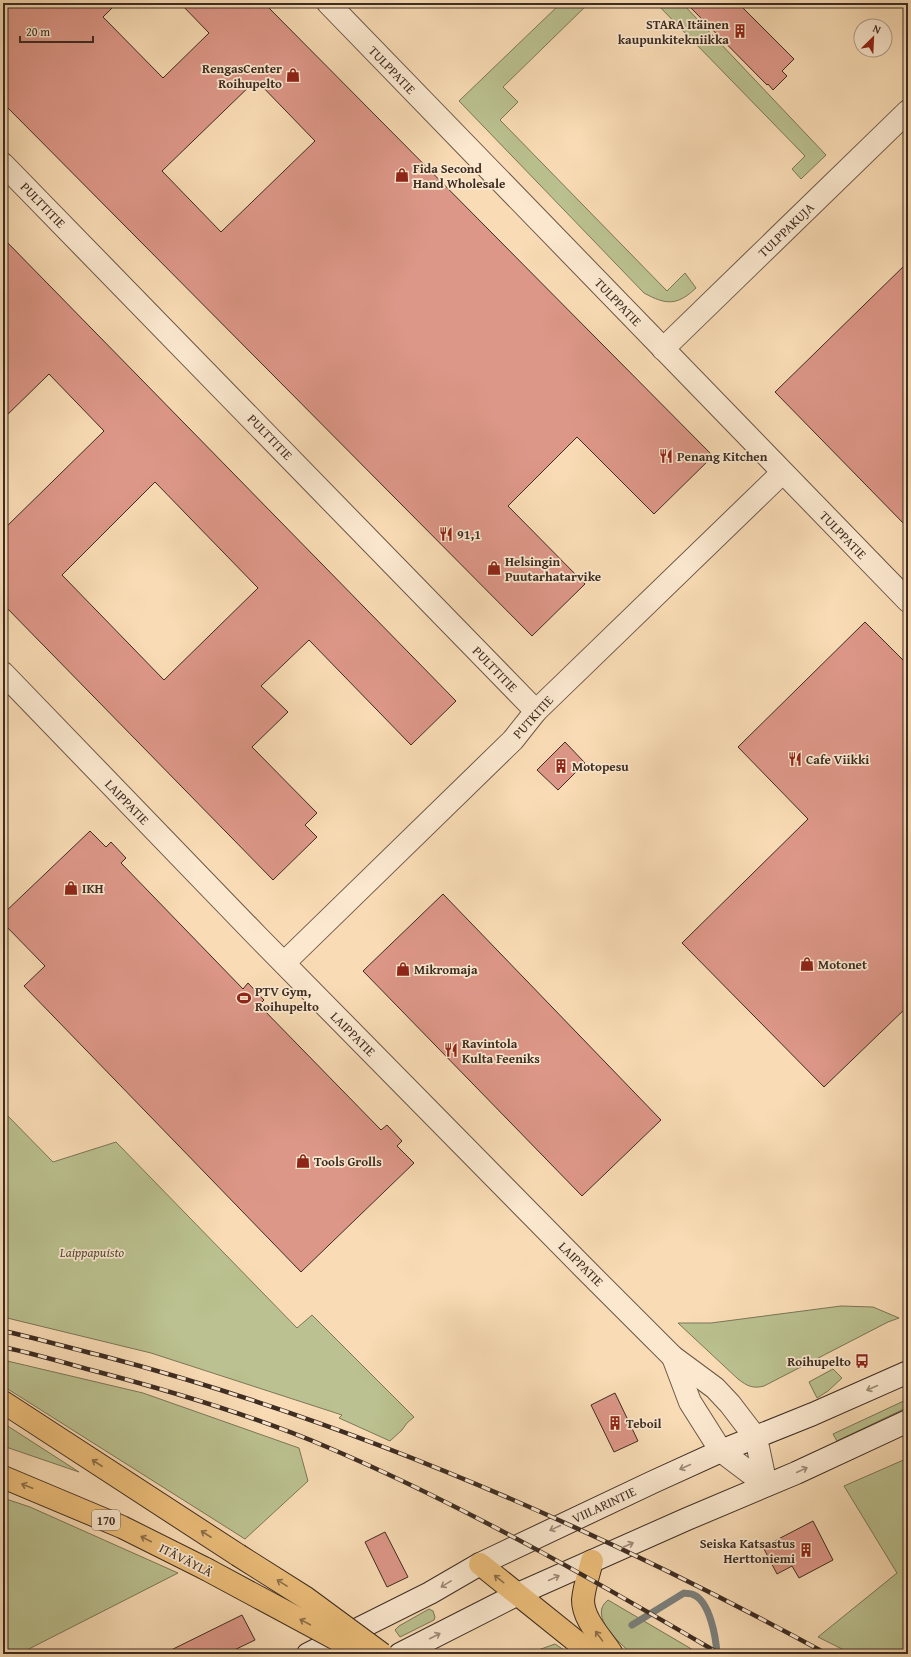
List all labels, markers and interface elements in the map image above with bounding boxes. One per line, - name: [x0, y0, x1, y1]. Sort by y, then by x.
- place label: STARA Itäinen kaupunkitekniikka: [618, 15, 729, 49]
- scale bar: [20, 18, 93, 44]
- north arrow: [853, 18, 893, 58]
- text: N: [870, 20, 884, 38]
- text: 20 m: [26, 23, 50, 40]
- building icon: STARA Itäinen kaupunkitekniikka: [732, 23, 748, 39]
- street label: TULPPATIE: [364, 42, 420, 99]
- place label: RengasCenter Roihupelto: [202, 59, 282, 93]
- shop icon: RengasCenter Roihupelto: [285, 67, 301, 83]
- place label: Fida Second Hand Wholesale: [413, 159, 505, 193]
- shop icon: Fida Second Hand Wholesale: [394, 167, 410, 183]
- street label: PULTTITIE: [16, 178, 70, 233]
- street label: TULPPAKUJA: [754, 198, 818, 262]
- street label: TULPPATIE: [590, 274, 646, 331]
- street label: PULTTITIE: [243, 410, 297, 465]
- place label: Penang Kitchen: [677, 447, 768, 466]
- restaurant icon: Penang Kitchen: [658, 448, 674, 464]
- street label: TULPPATIE: [815, 507, 871, 564]
- place label: 91,1: [457, 525, 481, 544]
- restaurant icon: 91,1: [438, 526, 454, 542]
- place label: Helsingin Puutarhatarvike: [505, 552, 601, 586]
- shop icon: Helsingin Puutarhatarvike: [486, 560, 502, 576]
- street label: PULTTITIE: [468, 642, 522, 697]
- street label: PUTKITIE: [508, 691, 558, 743]
- place label: Cafe Viikki: [806, 750, 869, 769]
- restaurant icon: Cafe Viikki: [787, 751, 803, 767]
- place label: Motopesu: [572, 757, 629, 776]
- building icon: Motopesu: [553, 758, 569, 774]
- street label: LAIPPATIE: [101, 775, 154, 829]
- place label: IKH: [82, 879, 104, 898]
- shop icon: IKH: [63, 880, 79, 896]
- place label: Motonet: [818, 955, 867, 974]
- shop icon: Motonet: [799, 956, 815, 972]
- place label: Mikromaja: [414, 960, 478, 979]
- shop icon: Mikromaja: [395, 961, 411, 977]
- place label: PTV Gym, Roihupelto: [255, 982, 319, 1016]
- sports icon: PTV Gym, Roihupelto: [236, 990, 252, 1006]
- street label: LAIPPATIE: [326, 1007, 380, 1061]
- place label: Ravintola Kulta Feeniks: [462, 1034, 540, 1068]
- restaurant icon: Ravintola Kulta Feeniks: [443, 1042, 459, 1058]
- place label: Tools Grolls: [314, 1152, 382, 1171]
- shop icon: Tools Grolls: [295, 1153, 311, 1169]
- street label: LAIPPATIE: [554, 1237, 608, 1291]
- park label: Laippapuisto: [59, 1243, 125, 1262]
- place label: Roihupelto: [787, 1352, 851, 1371]
- bus stop icon: Roihupelto: [854, 1353, 870, 1369]
- one-way arrow: [867, 1384, 879, 1392]
- place label: Teboil: [626, 1414, 662, 1433]
- building icon: Teboil: [607, 1415, 623, 1431]
- one-way arrow: [91, 1458, 103, 1466]
- one-way arrow: [680, 1464, 692, 1472]
- one-way arrow: [796, 1466, 808, 1473]
- one-way arrow: [22, 1482, 34, 1490]
- street label: VIILARINTIE: [569, 1482, 639, 1528]
- road number: 170: [92, 1510, 120, 1530]
- one-way arrow: [549, 1525, 561, 1532]
- one-way arrow: [200, 1529, 211, 1538]
- place label: Seiska Katsastus Herttoniemi: [700, 1534, 795, 1568]
- one-way arrow: [140, 1535, 152, 1542]
- street label: ITÄVÄYLÄ: [156, 1538, 216, 1582]
- one-way arrow: [622, 1541, 634, 1548]
- building icon: Seiska Katsastus Herttoniemi: [798, 1542, 814, 1558]
- one-way arrow: [547, 1574, 559, 1581]
- one-way arrow: [494, 1575, 505, 1584]
- one-way arrow: [276, 1578, 288, 1586]
- one-way arrow: [440, 1580, 452, 1588]
- one-way arrow: [299, 1618, 311, 1625]
- one-way arrow: [595, 1630, 604, 1641]
- one-way arrow: [429, 1632, 441, 1640]

